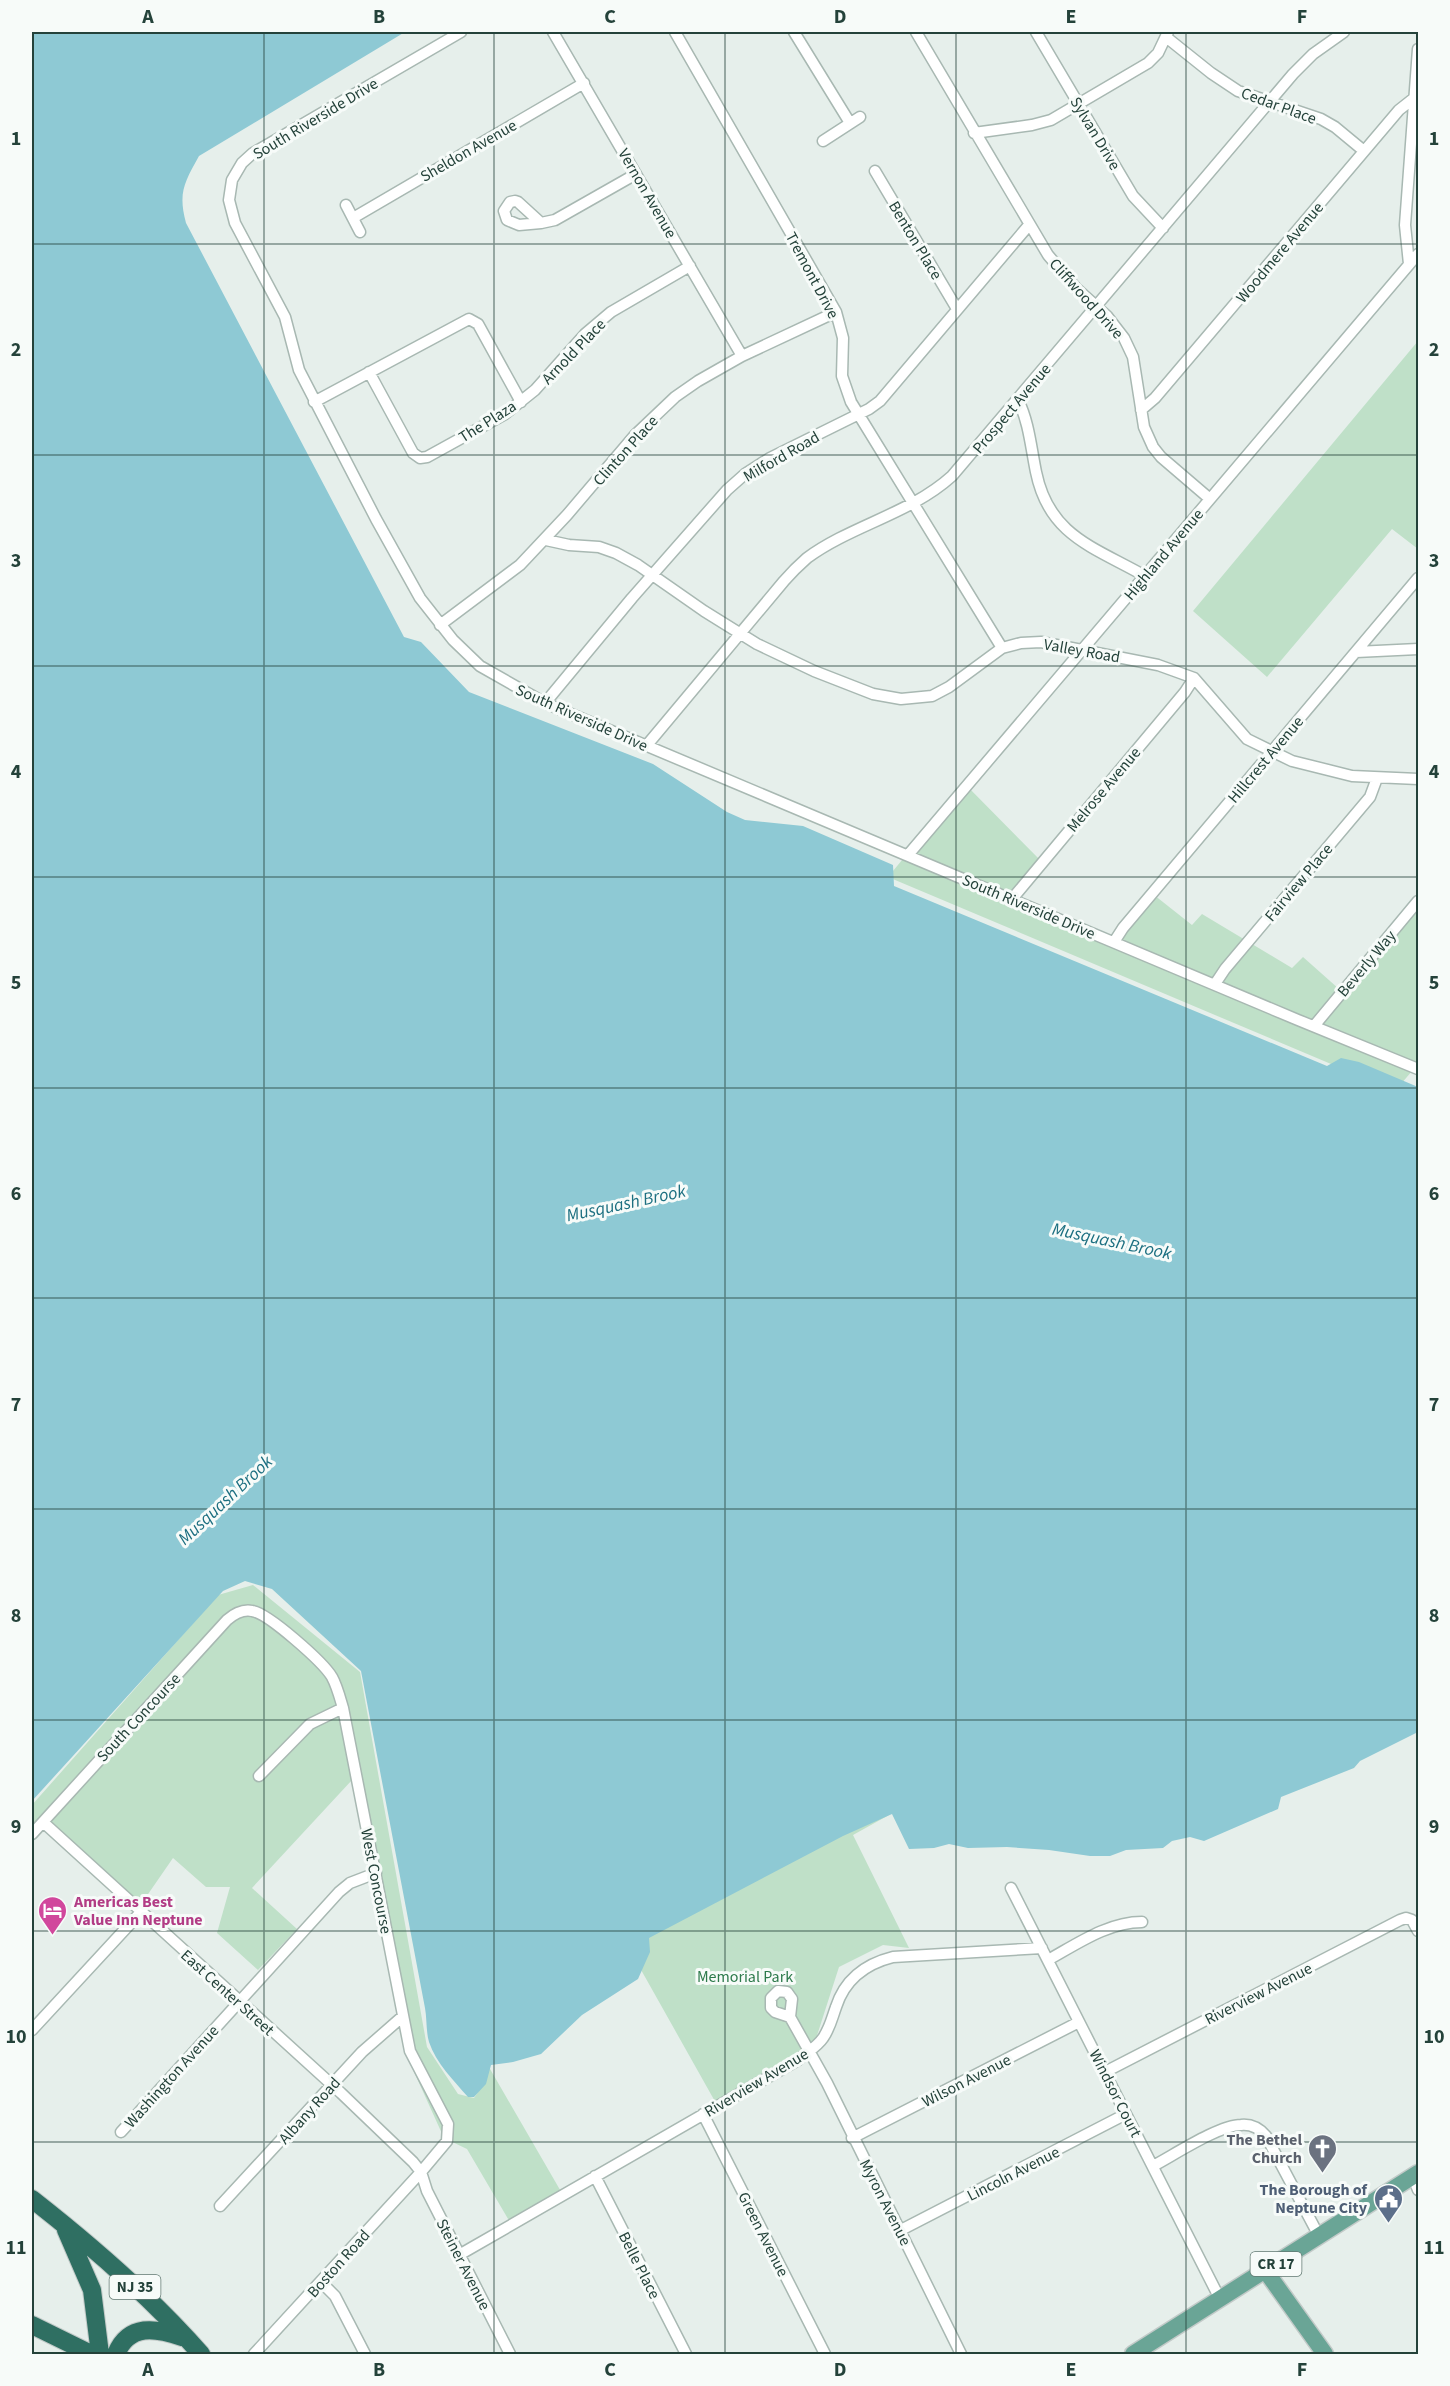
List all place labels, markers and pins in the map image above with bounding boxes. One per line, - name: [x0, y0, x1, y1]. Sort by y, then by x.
- place label: Americas Best Value Inn Neptune: [73, 1891, 203, 1931]
- hotel icon: Americas Best Value Inn Neptune: [37, 1894, 69, 1936]
- place label: The Bethel Church: [1227, 2129, 1302, 2169]
- church icon: The Bethel Church: [1307, 2132, 1339, 2174]
- place label: The Borough of Neptune City: [1260, 2179, 1368, 2219]
- public building icon: The Borough of Neptune City: [1372, 2182, 1404, 2224]

